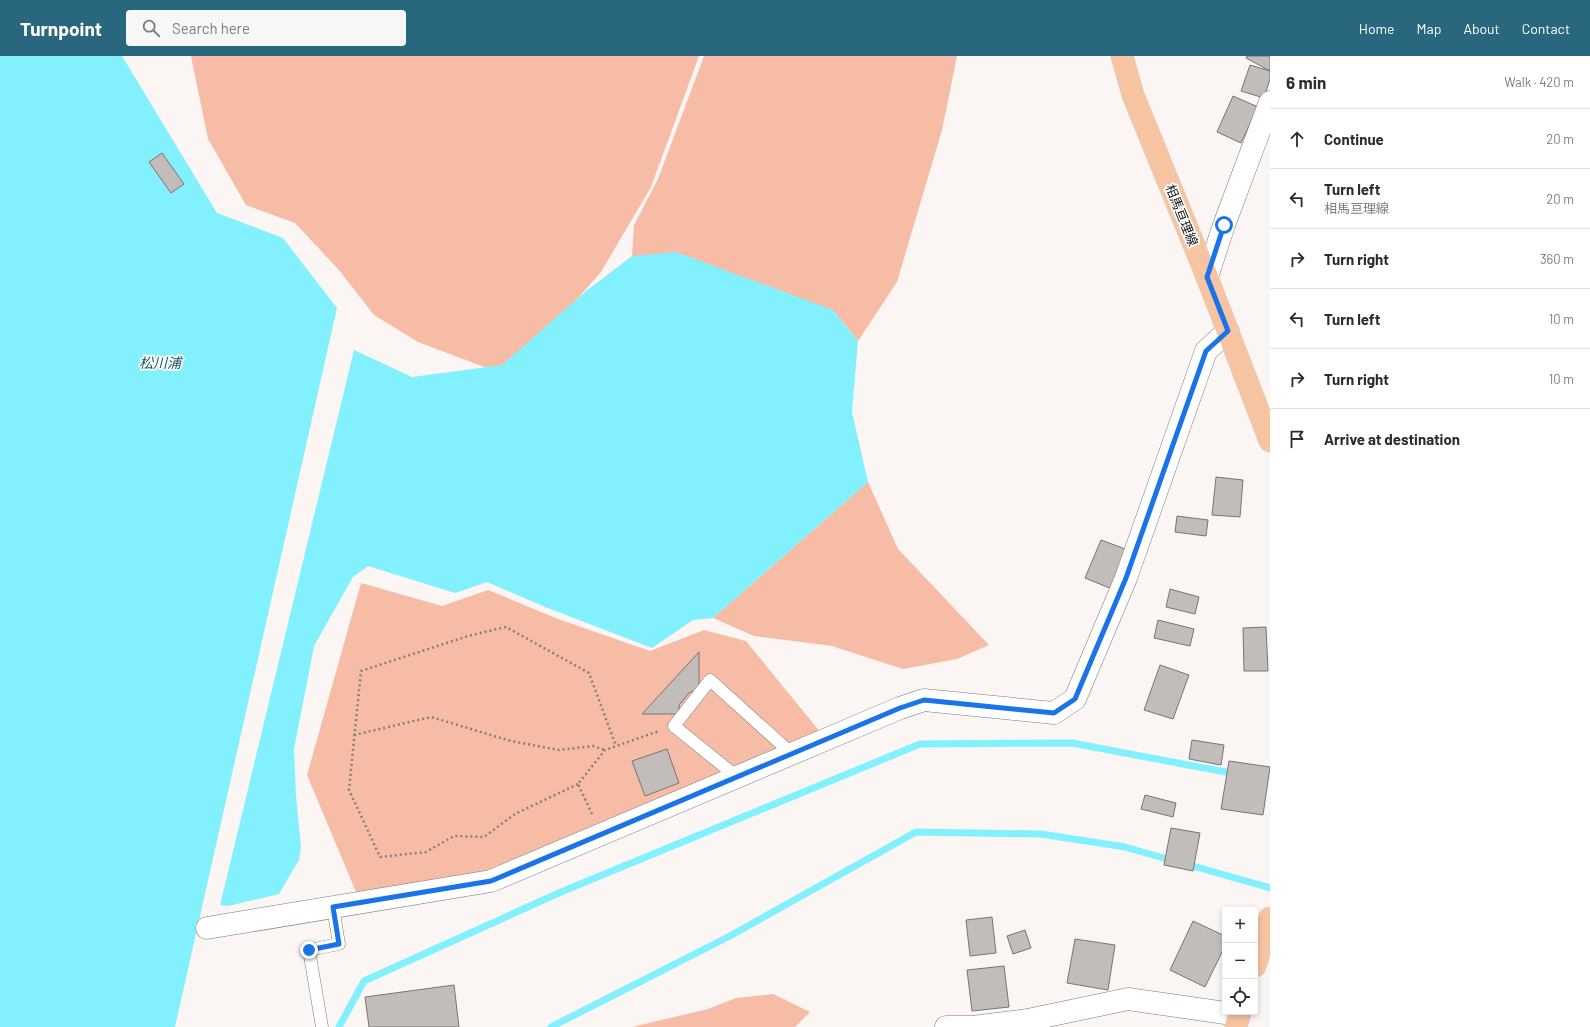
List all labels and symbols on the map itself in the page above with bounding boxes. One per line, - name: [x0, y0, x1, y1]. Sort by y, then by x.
- street label: 相馬亘理線: [1162, 182, 1202, 248]
- route start: [1215, 216, 1233, 234]
- water label: 松川浦: [139, 354, 183, 371]
- route end: [300, 941, 318, 959]

